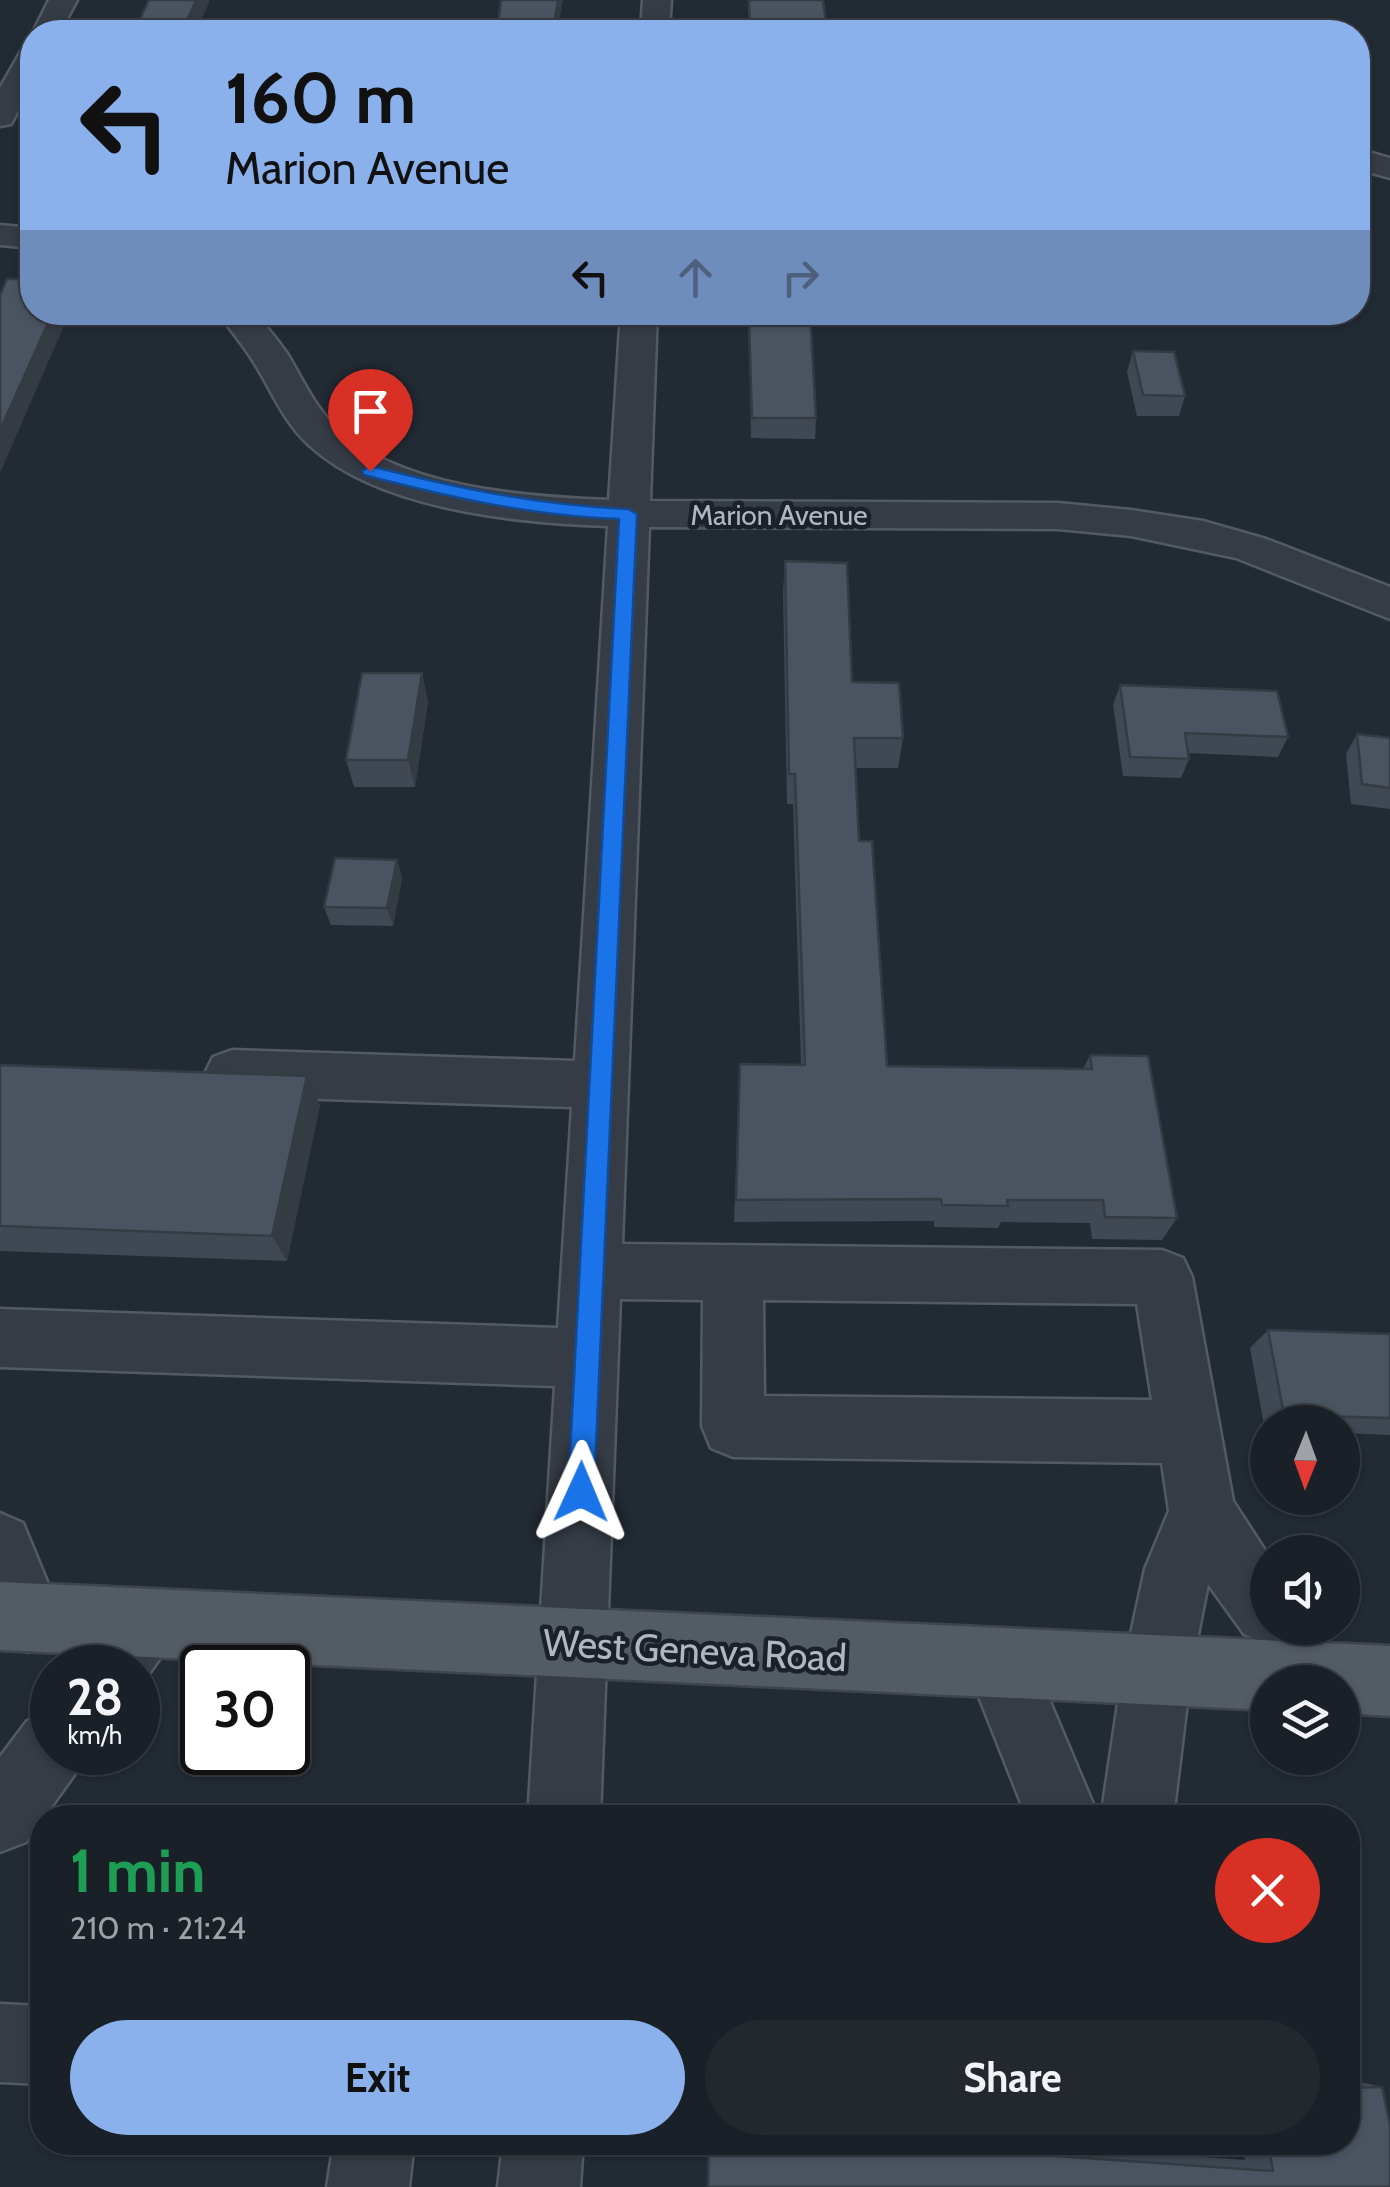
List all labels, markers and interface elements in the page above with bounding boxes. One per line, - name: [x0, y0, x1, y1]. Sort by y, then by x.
- text: 160 m: [225, 55, 416, 141]
- icon: left: [60, 60, 190, 190]
- text: Marion Avenue: [225, 141, 509, 195]
- icon: left: [563, 250, 618, 305]
- icon: ahead: [668, 250, 723, 305]
- icon: right: [773, 250, 828, 305]
- pin: [328, 369, 413, 472]
- icon: arrive: [343, 384, 398, 439]
- street label: Marion Avenue: [691, 498, 867, 532]
- north arrow: [1250, 1405, 1360, 1515]
- map controls: [1250, 1405, 1360, 1775]
- position arrow: [529, 1440, 633, 1544]
- button: sound: [1250, 1535, 1360, 1645]
- street label: West Geneva Road: [542, 1619, 848, 1681]
- speed limit sign: 30: [180, 1645, 310, 1775]
- button: layers: [1250, 1665, 1360, 1775]
- text: 28: [67, 1667, 123, 1728]
- text: km/h: [68, 1720, 122, 1750]
- text: 1 min: [70, 1834, 205, 1907]
- button: close: [1215, 1838, 1320, 1943]
- text: 210 m · 21:24: [70, 1908, 246, 1947]
- button: Exit: [70, 2020, 685, 2135]
- button: Share: [705, 2020, 1320, 2135]

